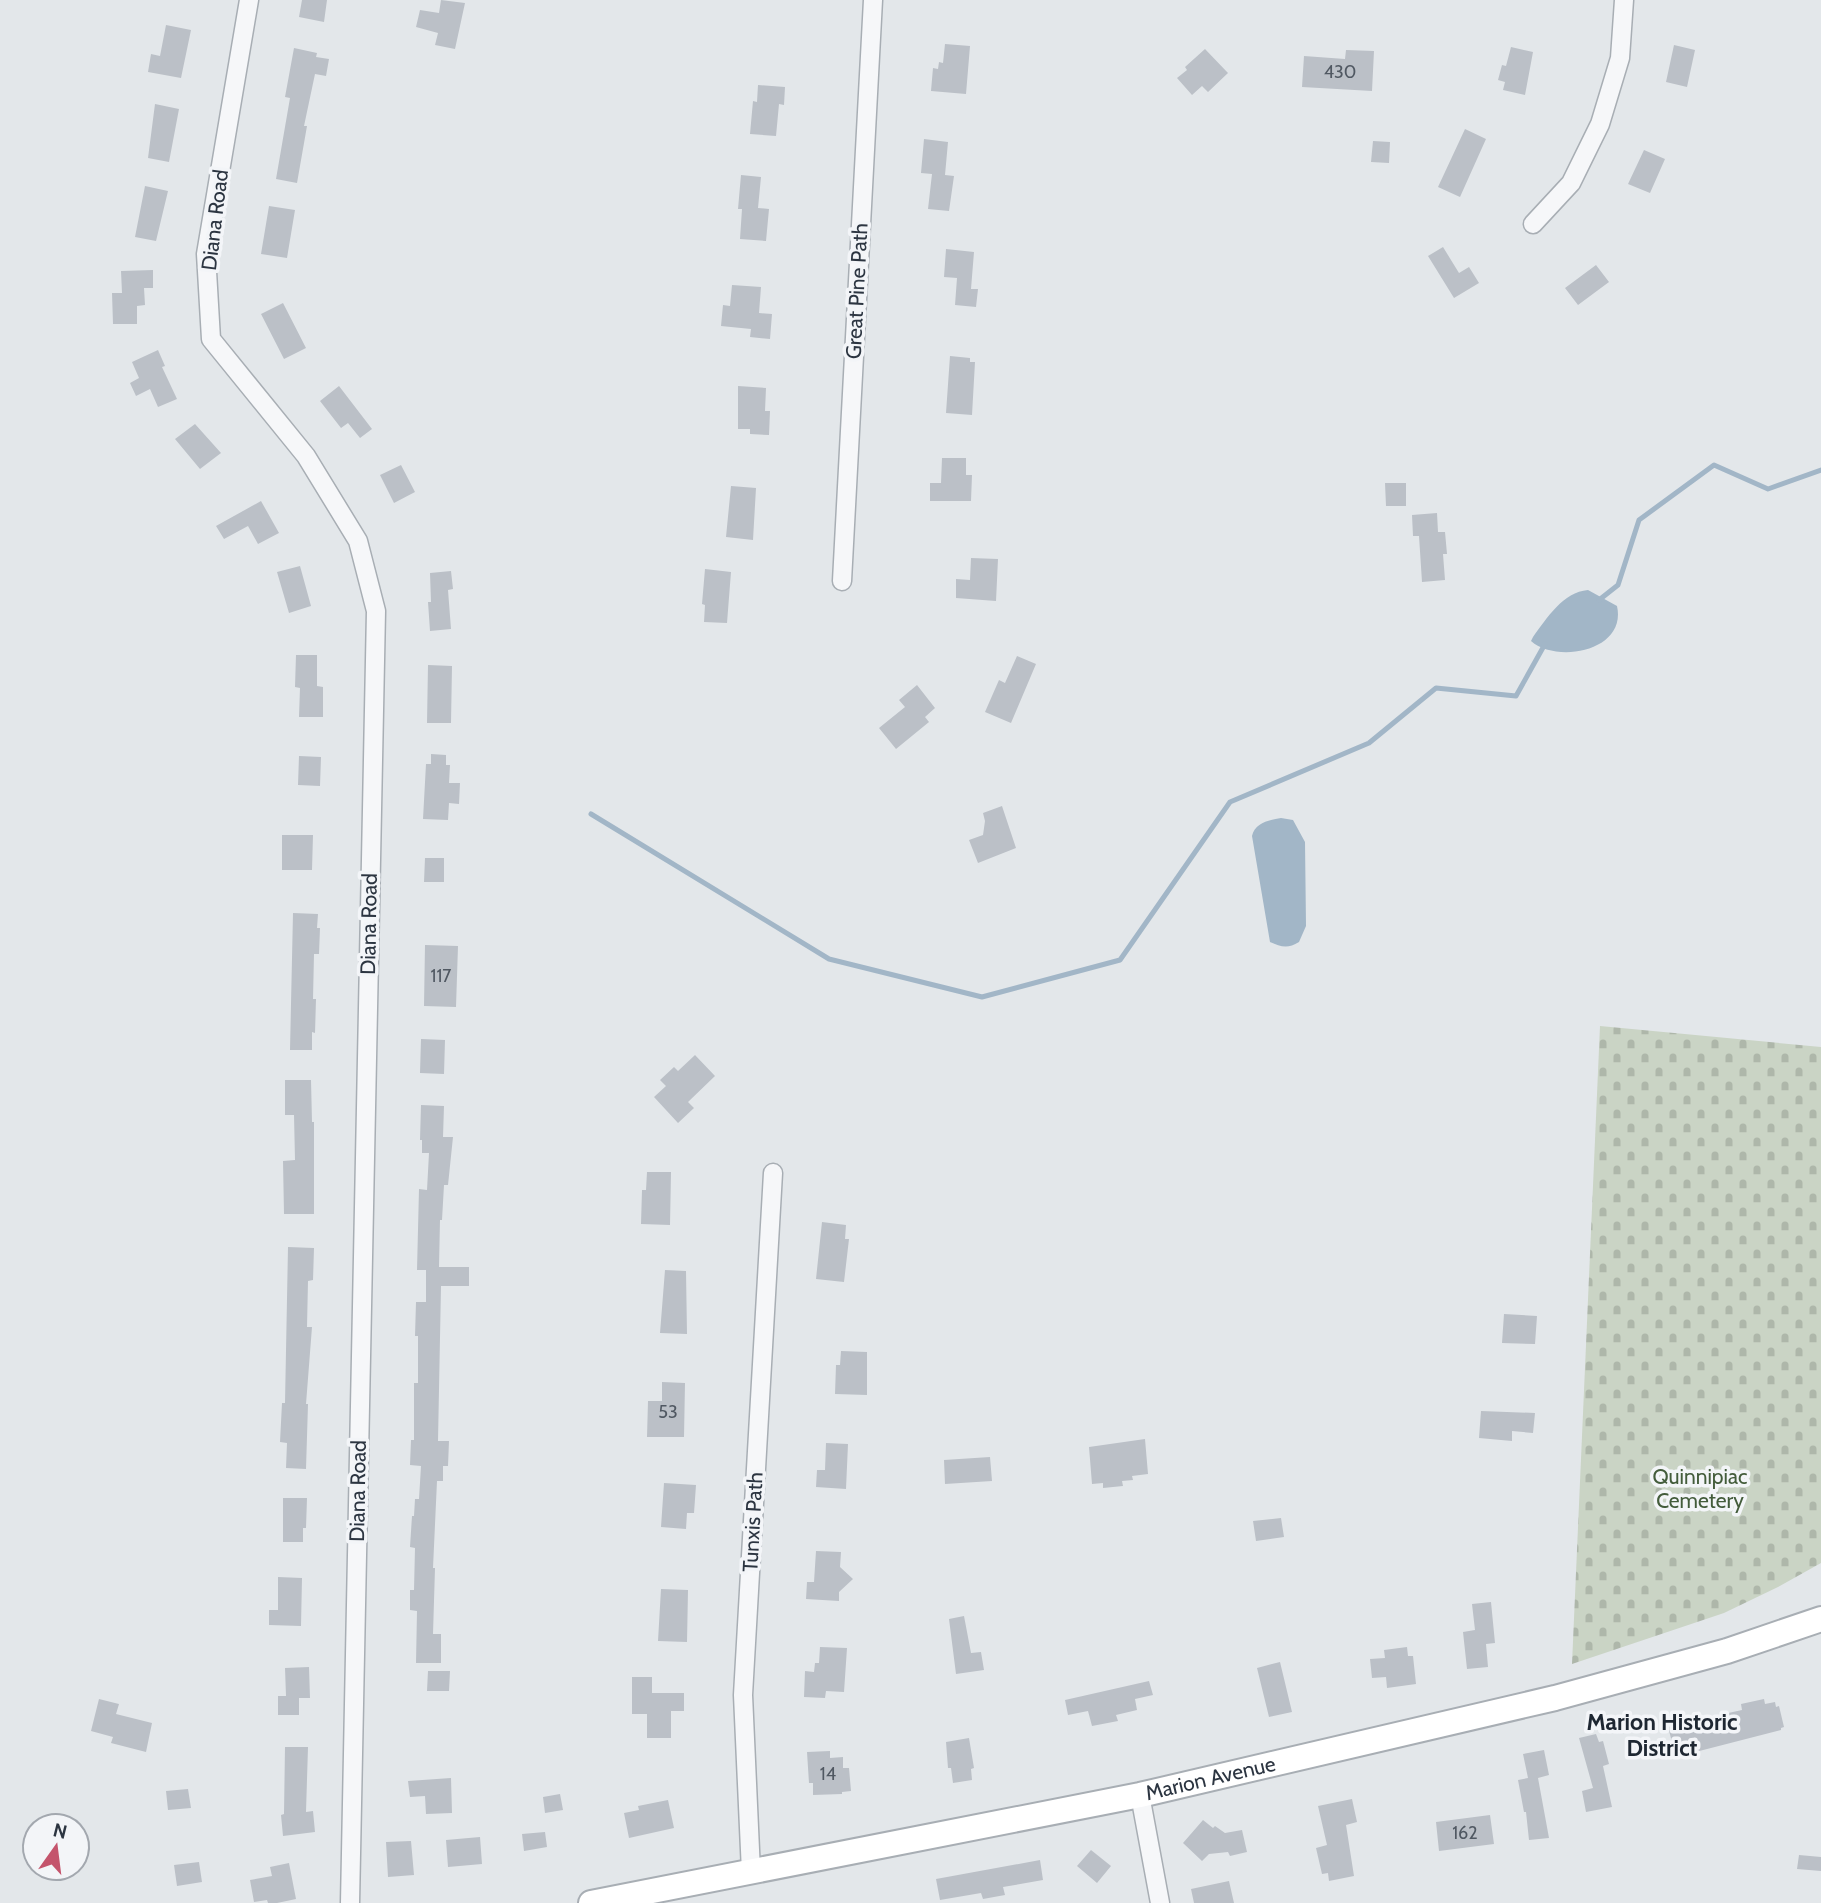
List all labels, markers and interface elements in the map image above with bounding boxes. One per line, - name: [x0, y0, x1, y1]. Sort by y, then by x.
- house number: 430: [1324, 61, 1356, 83]
- street label: Diana Road: [196, 168, 233, 272]
- street label: Great Pine Path: [840, 222, 873, 360]
- street label: Diana Road: [355, 873, 382, 975]
- house number: 117: [431, 965, 451, 987]
- house number: 53: [658, 1401, 678, 1423]
- street label: Diana Road: [344, 1440, 371, 1542]
- park label: Quinnipiac Cemetery: [1652, 1464, 1748, 1513]
- street label: Tunxis Path: [737, 1471, 768, 1573]
- district label: Marion Historic District: [1587, 1708, 1738, 1762]
- street label: Marion Avenue: [1143, 1751, 1278, 1805]
- house number: 14: [820, 1763, 836, 1785]
- north arrow: [21, 1812, 91, 1882]
- text: N: [51, 1818, 69, 1844]
- house number: 162: [1452, 1822, 1478, 1844]

